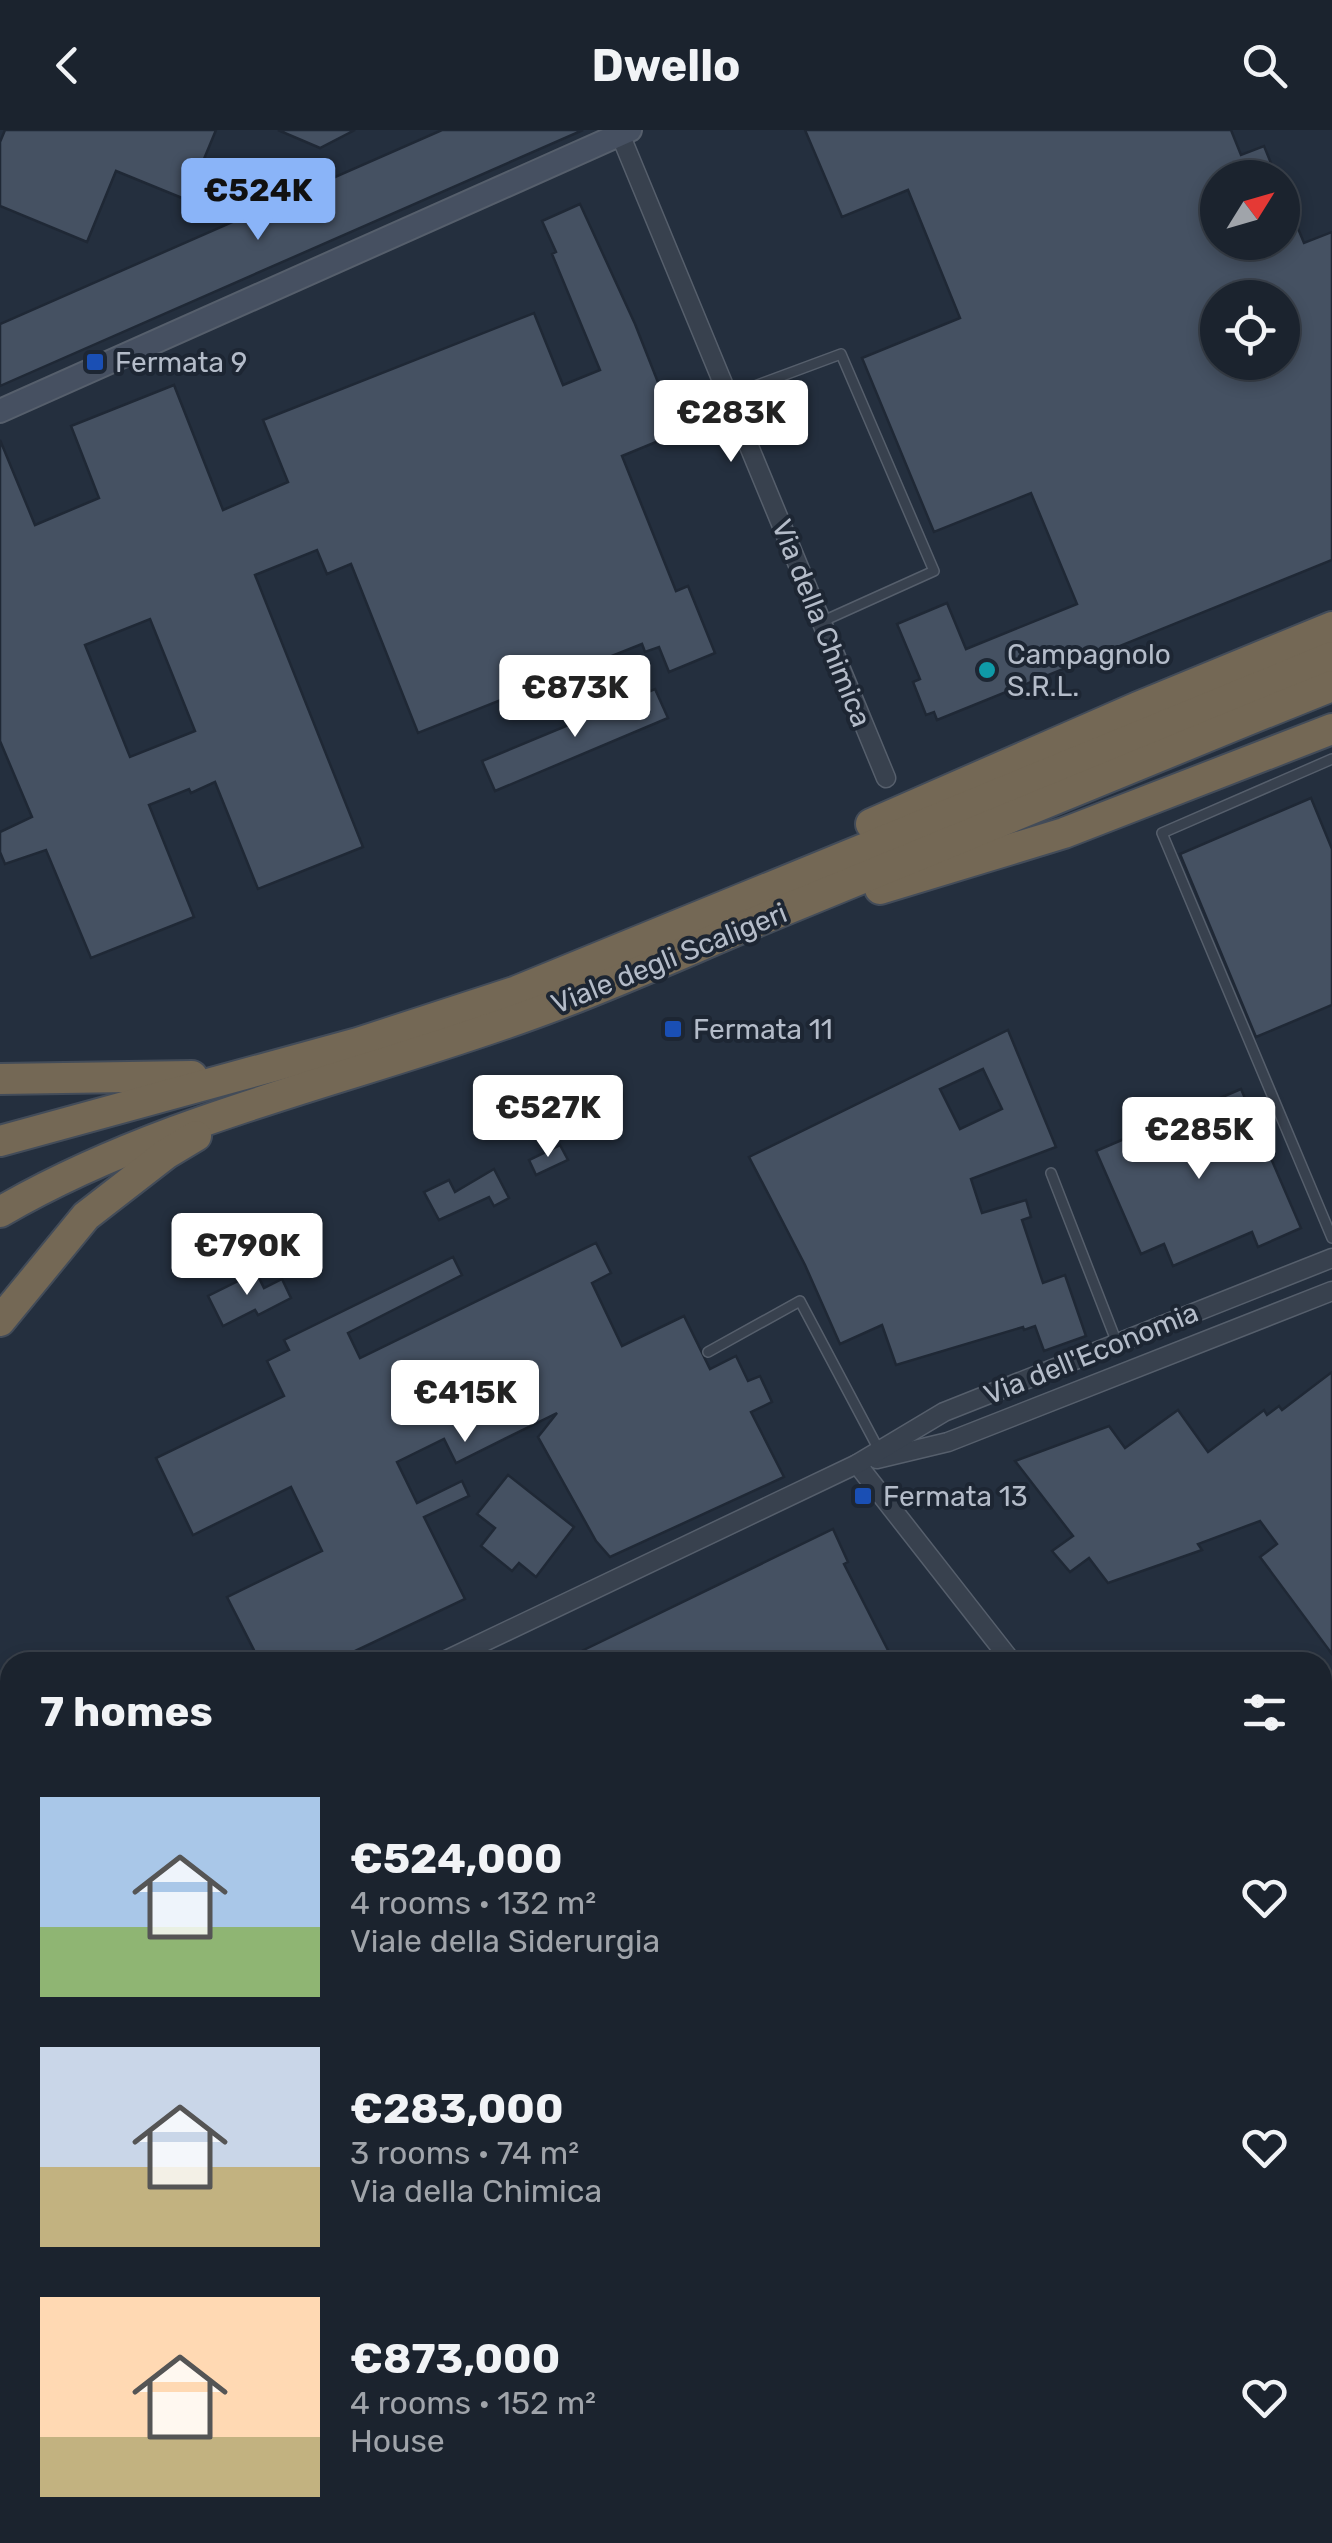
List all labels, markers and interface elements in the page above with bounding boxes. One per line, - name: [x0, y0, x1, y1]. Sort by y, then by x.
- icon: back: [40, 38, 95, 93]
- icon: search: [1237, 38, 1292, 93]
- text: Dwello: [591, 39, 741, 92]
- pin: €524K: [188, 158, 328, 243]
- north arrow: [1200, 160, 1300, 260]
- map controls: [1200, 160, 1300, 380]
- text: €524K: [203, 171, 313, 209]
- button: locate: [1200, 280, 1300, 380]
- place label: Fermata 9: [115, 346, 247, 379]
- marker: Fermata 9: [84, 351, 106, 373]
- pin: €283K: [661, 380, 801, 465]
- text: €283K: [676, 393, 786, 431]
- street label: Via della Chimica: [765, 515, 878, 732]
- place label: Campagnolo S.R.L.: [1007, 638, 1171, 703]
- pin: €873K: [505, 655, 645, 740]
- marker: Campagnolo S.R.L.: [976, 659, 998, 681]
- text: €873K: [521, 668, 629, 706]
- street label: Viale degli Scaligeri: [547, 896, 792, 1021]
- place label: Fermata 11: [693, 1013, 833, 1046]
- marker: Fermata 11: [662, 1018, 684, 1040]
- pin: €527K: [478, 1075, 618, 1160]
- text: €527K: [495, 1088, 601, 1126]
- pin: €285K: [1129, 1097, 1269, 1182]
- text: €285K: [1144, 1110, 1254, 1148]
- pin: €790K: [177, 1213, 317, 1298]
- text: €790K: [194, 1226, 300, 1264]
- street label: Via dell'Economia: [979, 1295, 1203, 1411]
- pin: €415K: [395, 1360, 535, 1445]
- text: €415K: [413, 1373, 517, 1411]
- place label: Fermata 13: [883, 1480, 1028, 1513]
- marker: Fermata 13: [852, 1485, 874, 1507]
- icon: filters: [1237, 1685, 1292, 1740]
- text: 7 homes: [40, 1687, 213, 1737]
- text: €524,000: [350, 1834, 563, 1884]
- icon: home: [120, 1837, 240, 1957]
- icon: heart: [1237, 1870, 1292, 1925]
- text: 4 rooms · 132 m²: [350, 1884, 596, 1922]
- text: Viale della Siderurgia: [350, 1922, 660, 1960]
- text: €283,000: [350, 2084, 563, 2134]
- icon: home: [120, 2087, 240, 2207]
- icon: heart: [1237, 2120, 1292, 2175]
- text: 3 rooms · 74 m²: [350, 2134, 579, 2172]
- text: Via della Chimica: [350, 2172, 602, 2210]
- text: €873,000: [350, 2334, 560, 2384]
- icon: home: [120, 2337, 240, 2457]
- icon: heart: [1237, 2370, 1292, 2425]
- text: 4 rooms · 152 m²: [350, 2384, 596, 2422]
- text: House: [350, 2422, 445, 2460]

